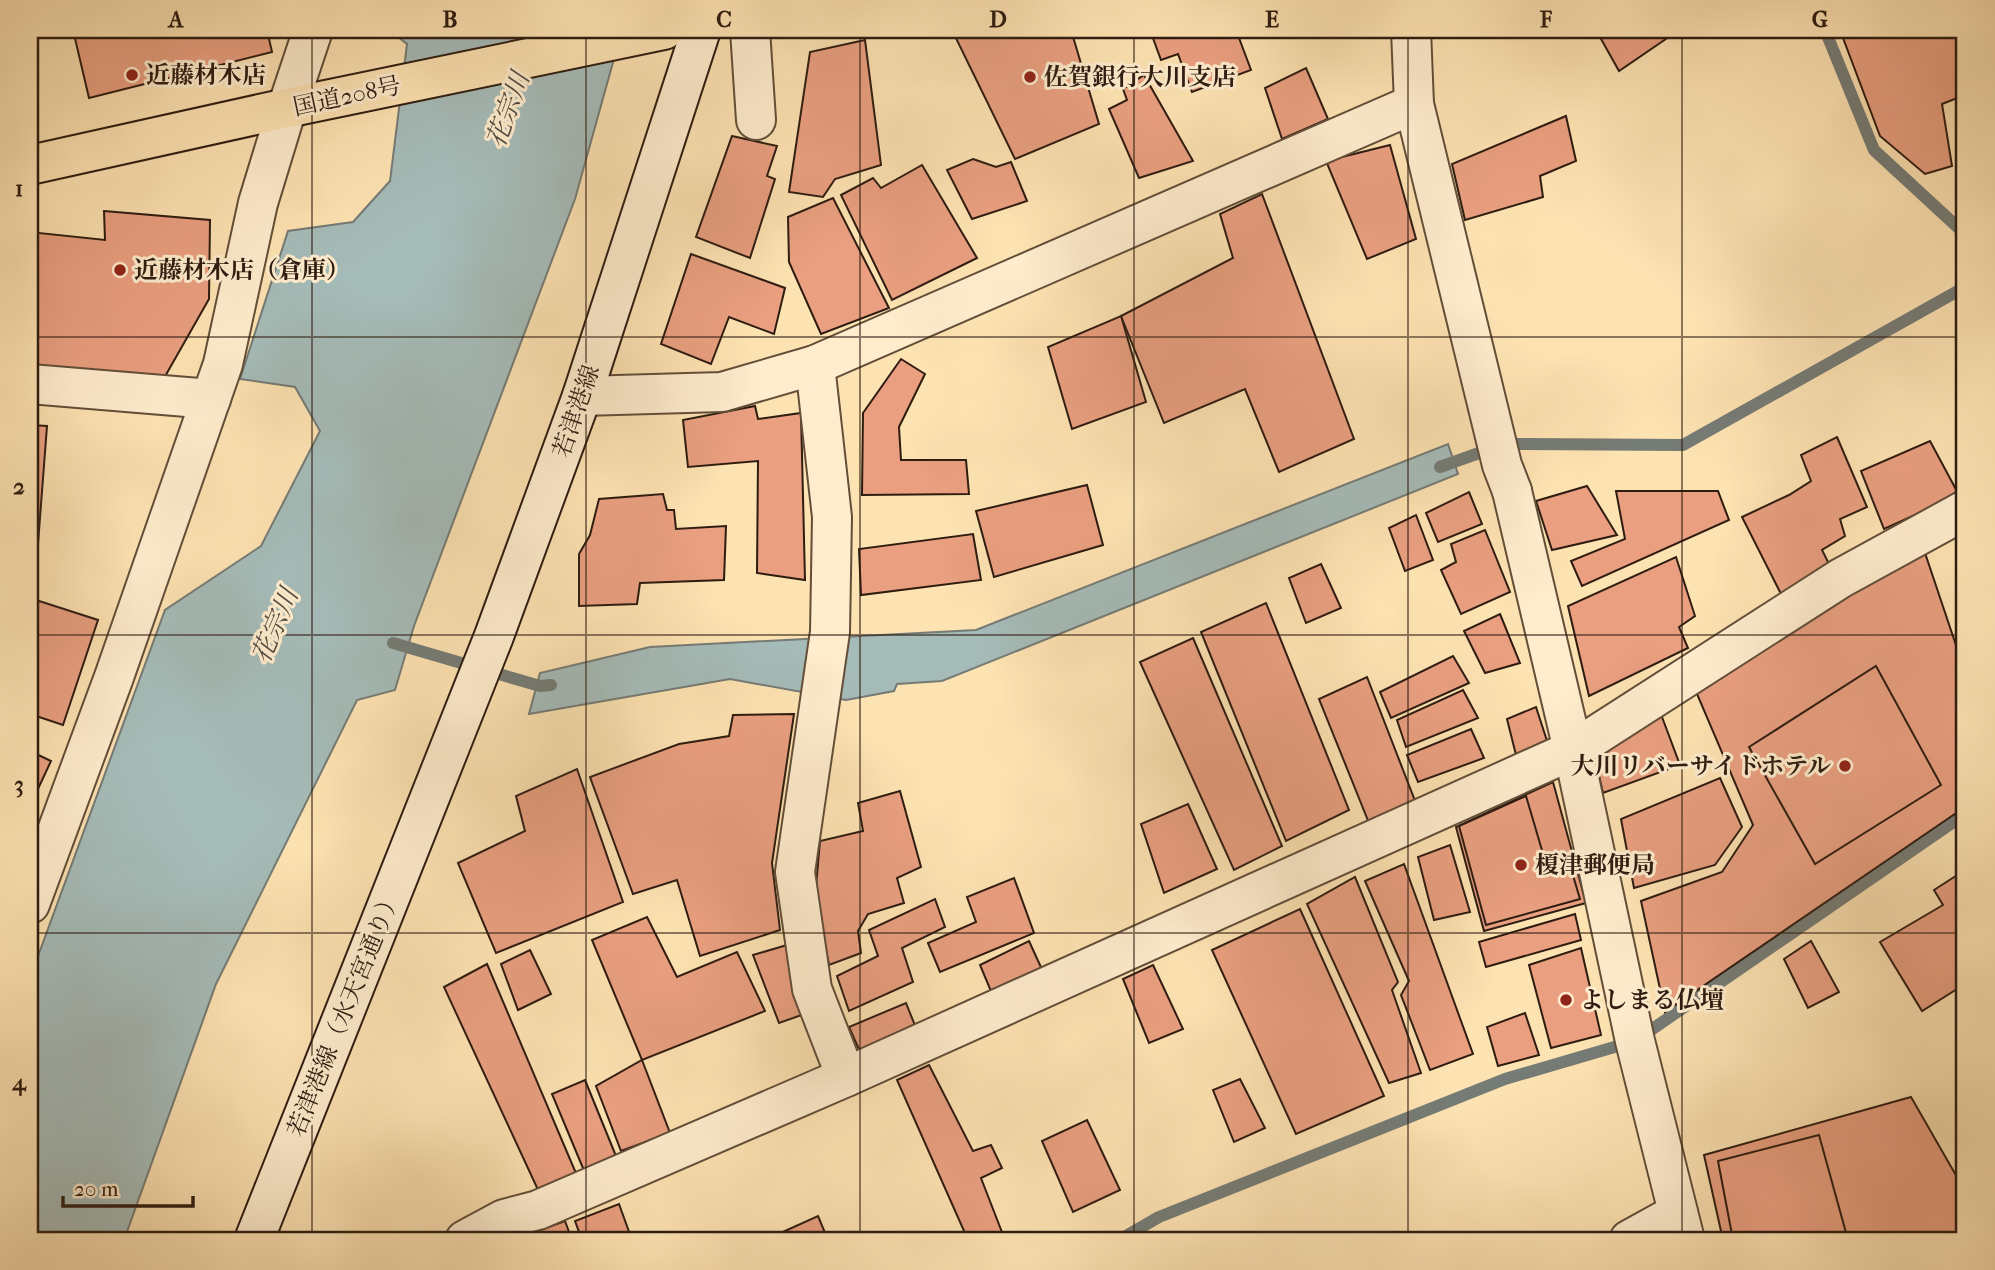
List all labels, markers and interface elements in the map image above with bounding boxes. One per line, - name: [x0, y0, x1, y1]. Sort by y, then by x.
- text: A: [167, 6, 185, 33]
- text: B: [443, 6, 458, 33]
- text: C: [716, 6, 732, 33]
- text: D: [989, 6, 1007, 33]
- text: E: [1265, 6, 1279, 33]
- text: F: [1539, 6, 1553, 33]
- text: G: [1812, 6, 1828, 33]
- place label: 近藤材木店: [146, 61, 266, 89]
- place label: 佐賀銀行大川支店: [1044, 63, 1236, 91]
- water label: 花宗川: [480, 65, 537, 152]
- marker: 近藤材木店: [124, 67, 140, 83]
- marker: 佐賀銀行大川支店: [1022, 69, 1038, 85]
- street label: 国道208号: [290, 71, 404, 121]
- text: 1: [15, 175, 23, 202]
- place label: 近藤材木店（倉庫）: [134, 256, 350, 284]
- marker: 近藤材木店（倉庫）: [112, 262, 128, 278]
- street label: 若津港線: [547, 361, 605, 461]
- text: 2: [13, 473, 25, 500]
- water label: 花宗川: [245, 581, 306, 668]
- place label: 大川リバーサイドホテル: [1571, 752, 1831, 780]
- marker: 大川リバーサイドホテル: [1837, 758, 1853, 774]
- text: 3: [14, 771, 24, 798]
- place label: 榎津郵便局: [1535, 851, 1655, 879]
- marker: 榎津郵便局: [1513, 857, 1529, 873]
- street label: 若津港線（水天宮通り）: [282, 885, 406, 1141]
- place label: よしまる仏壇: [1580, 986, 1724, 1014]
- marker: よしまる仏壇: [1558, 992, 1574, 1008]
- text: 4: [11, 1069, 27, 1096]
- scale bar: [63, 1165, 192, 1209]
- text: 20 m: [74, 1177, 119, 1201]

